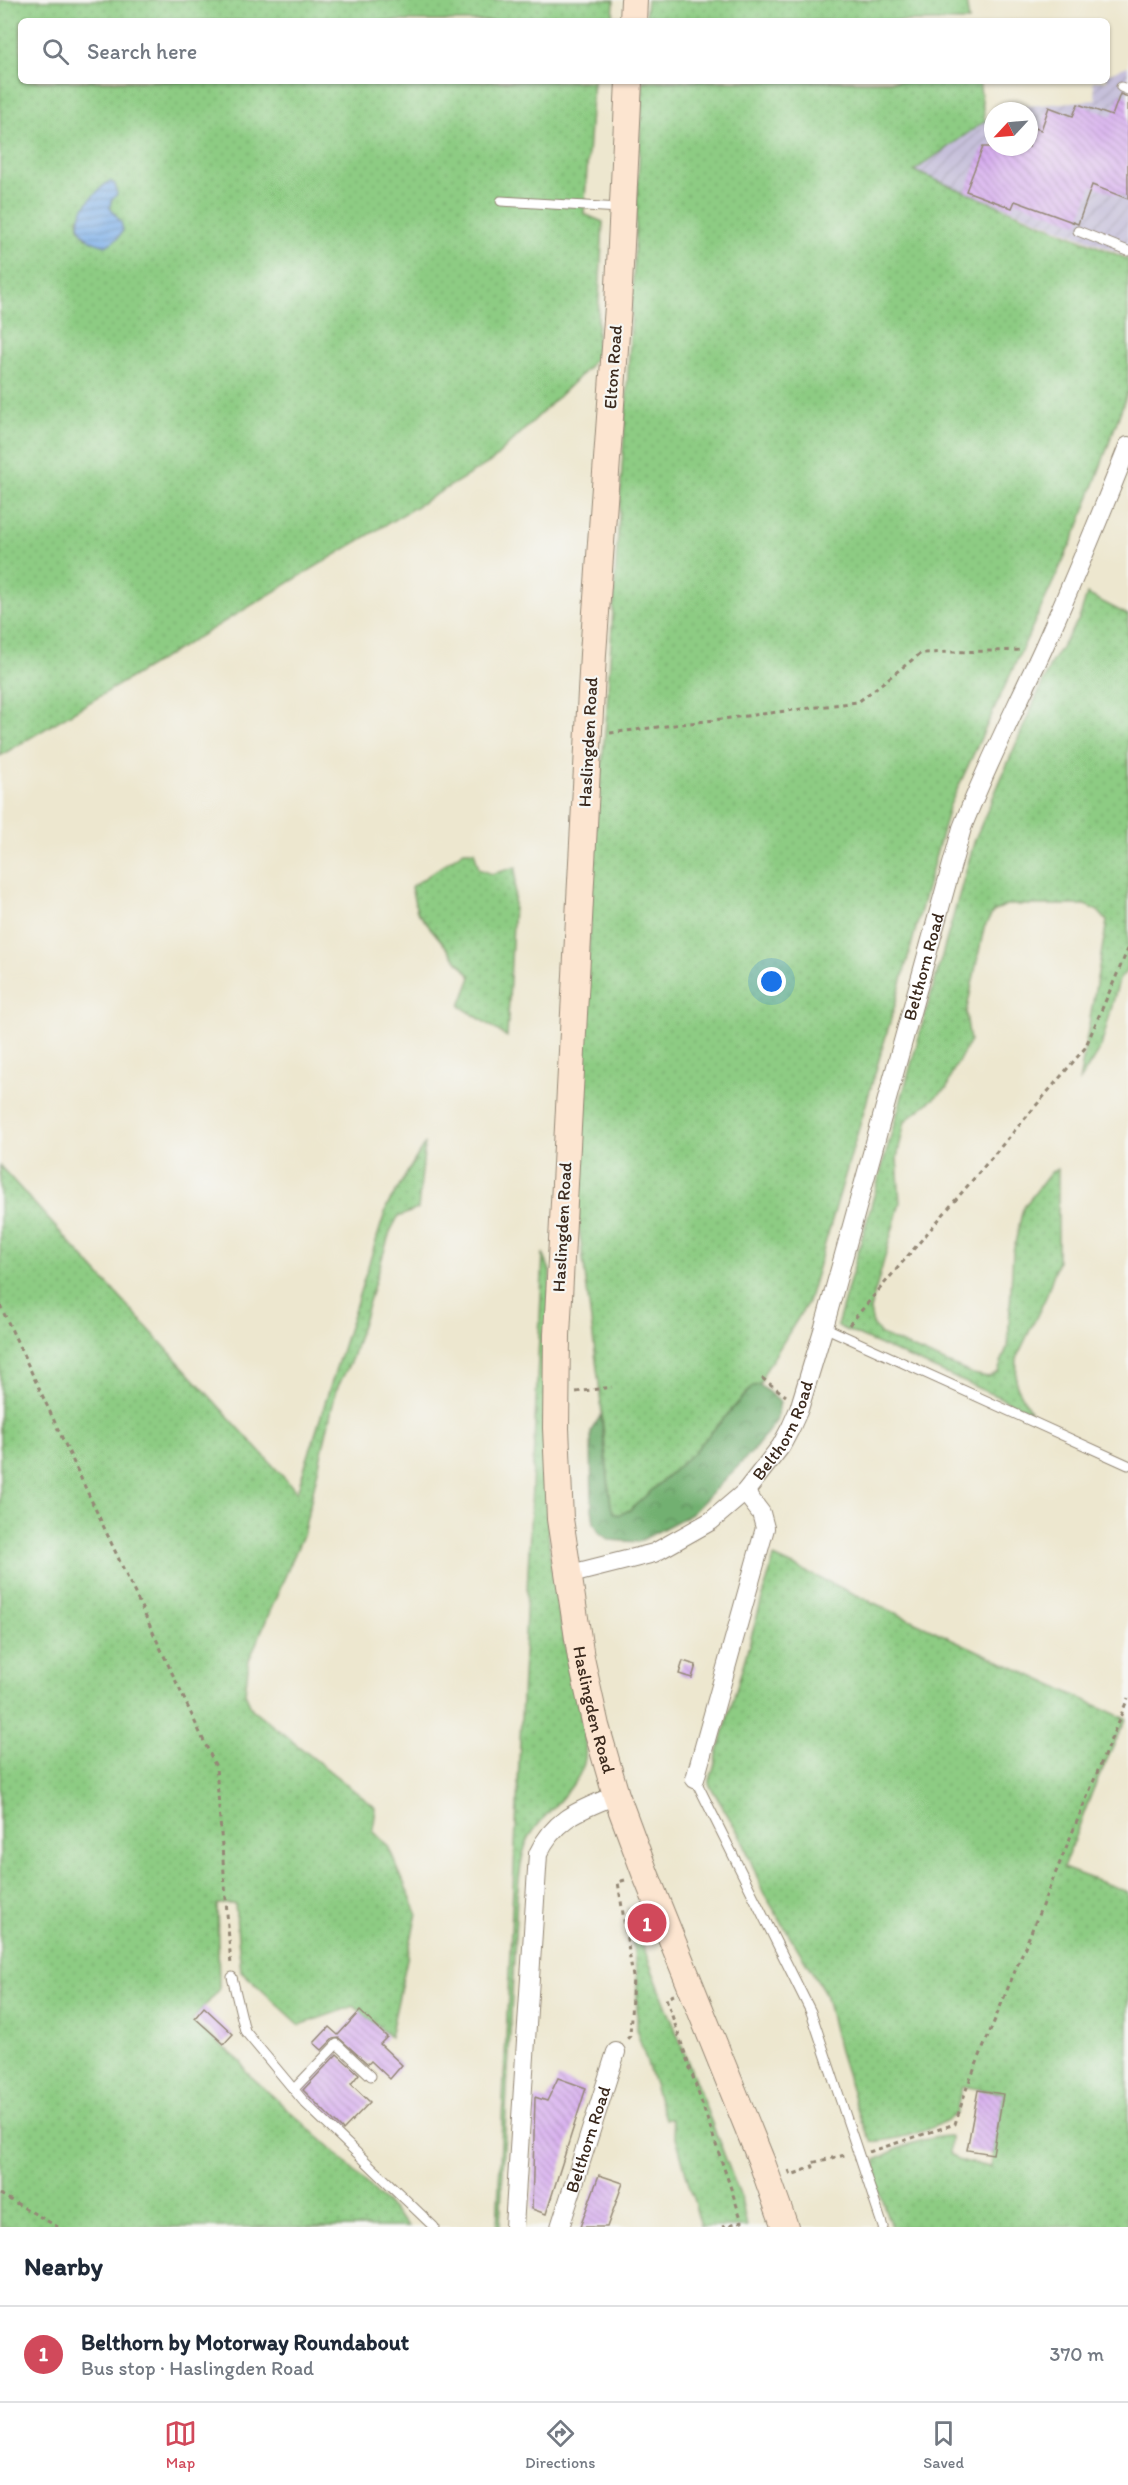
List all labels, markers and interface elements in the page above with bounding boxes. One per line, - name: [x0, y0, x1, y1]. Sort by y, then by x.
- search box: [18, 18, 1110, 84]
- icon: search: [39, 35, 72, 68]
- text: Search here: [87, 38, 197, 65]
- north arrow: [984, 102, 1038, 156]
- street label: Elton Road: [599, 324, 627, 410]
- street label: Haslingden Road: [574, 676, 602, 808]
- street label: Belthorn Road: [898, 910, 949, 1023]
- your location: [757, 967, 786, 996]
- street label: Haslingden Road: [548, 1161, 576, 1293]
- street label: Belthorn Road: [747, 1378, 818, 1485]
- street label: Haslingden Road: [568, 1644, 620, 1776]
- pin: 1: [628, 1900, 666, 1946]
- street label: Belthorn Road: [561, 2083, 615, 2196]
- text: Nearby: [24, 2250, 103, 2282]
- text: Belthorn by Motorway Roundabout: [81, 2329, 409, 2356]
- text: 1: [39, 2342, 48, 2366]
- text: 370 m: [1050, 2342, 1104, 2366]
- text: Bus stop · Haslingden Road: [81, 2356, 314, 2380]
- tab: Map: [164, 2417, 197, 2472]
- tab: Directions: [525, 2417, 595, 2472]
- tab: Saved: [923, 2417, 964, 2472]

